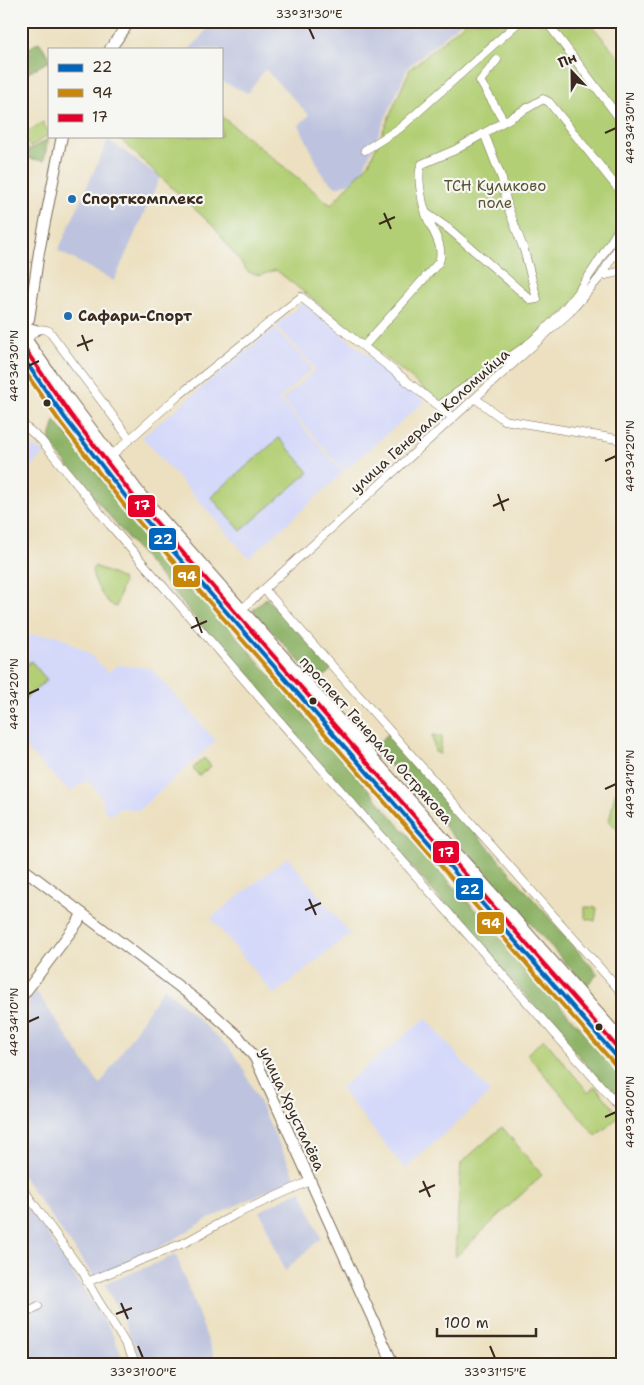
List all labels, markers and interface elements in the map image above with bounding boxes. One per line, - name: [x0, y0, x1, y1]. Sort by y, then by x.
- text: 33°31'30"E: [276, 6, 342, 22]
- legend: [48, 48, 222, 138]
- north arrow: [546, 48, 596, 98]
- text: Пн: [555, 48, 579, 72]
- text: 22: [92, 57, 112, 77]
- text: 94: [92, 83, 112, 103]
- text: 44°34'30"N: [622, 92, 638, 164]
- text: 17: [92, 107, 108, 127]
- park label: ТСН Куликово поле: [444, 176, 546, 213]
- place label: Спорткомплекс: [82, 189, 204, 209]
- marker: Спорткомплекс: [66, 193, 78, 205]
- place label: Сафари-Спорт: [78, 306, 192, 326]
- marker: Сафари-Спорт: [62, 310, 74, 322]
- text: 44°34'30"N: [6, 330, 22, 402]
- street label: улица Генерала Коломийца: [346, 344, 514, 498]
- unlabelled marker: [42, 398, 52, 408]
- text: 44°34'20"N: [622, 420, 638, 492]
- line badge: 17: [127, 494, 156, 518]
- text: 17: [134, 496, 150, 514]
- line badge: 22: [148, 527, 177, 551]
- text: 22: [153, 530, 173, 548]
- line badge: 94: [172, 564, 201, 588]
- text: 94: [177, 567, 197, 585]
- street label: проспект Генерала Острякова: [295, 652, 457, 829]
- text: 44°34'20"N: [6, 658, 22, 730]
- unlabelled marker: [308, 696, 318, 706]
- text: 44°34'10"N: [622, 750, 638, 819]
- line badge: 17: [432, 840, 460, 864]
- text: 17: [438, 843, 454, 861]
- line badge: 22: [455, 877, 484, 901]
- text: 22: [460, 880, 480, 898]
- line badge: 94: [476, 911, 505, 935]
- text: 94: [481, 914, 501, 932]
- text: 44°34'10"N: [6, 988, 22, 1057]
- unlabelled marker: [594, 1022, 604, 1032]
- street label: улица Хрусталёва: [255, 1044, 330, 1175]
- text: 44°34'00"N: [622, 1076, 638, 1148]
- scale bar: [437, 1305, 535, 1337]
- text: 100 m: [444, 1313, 489, 1333]
- text: 33°31'00"E: [110, 1364, 177, 1380]
- text: 33°31'15"E: [464, 1364, 526, 1380]

